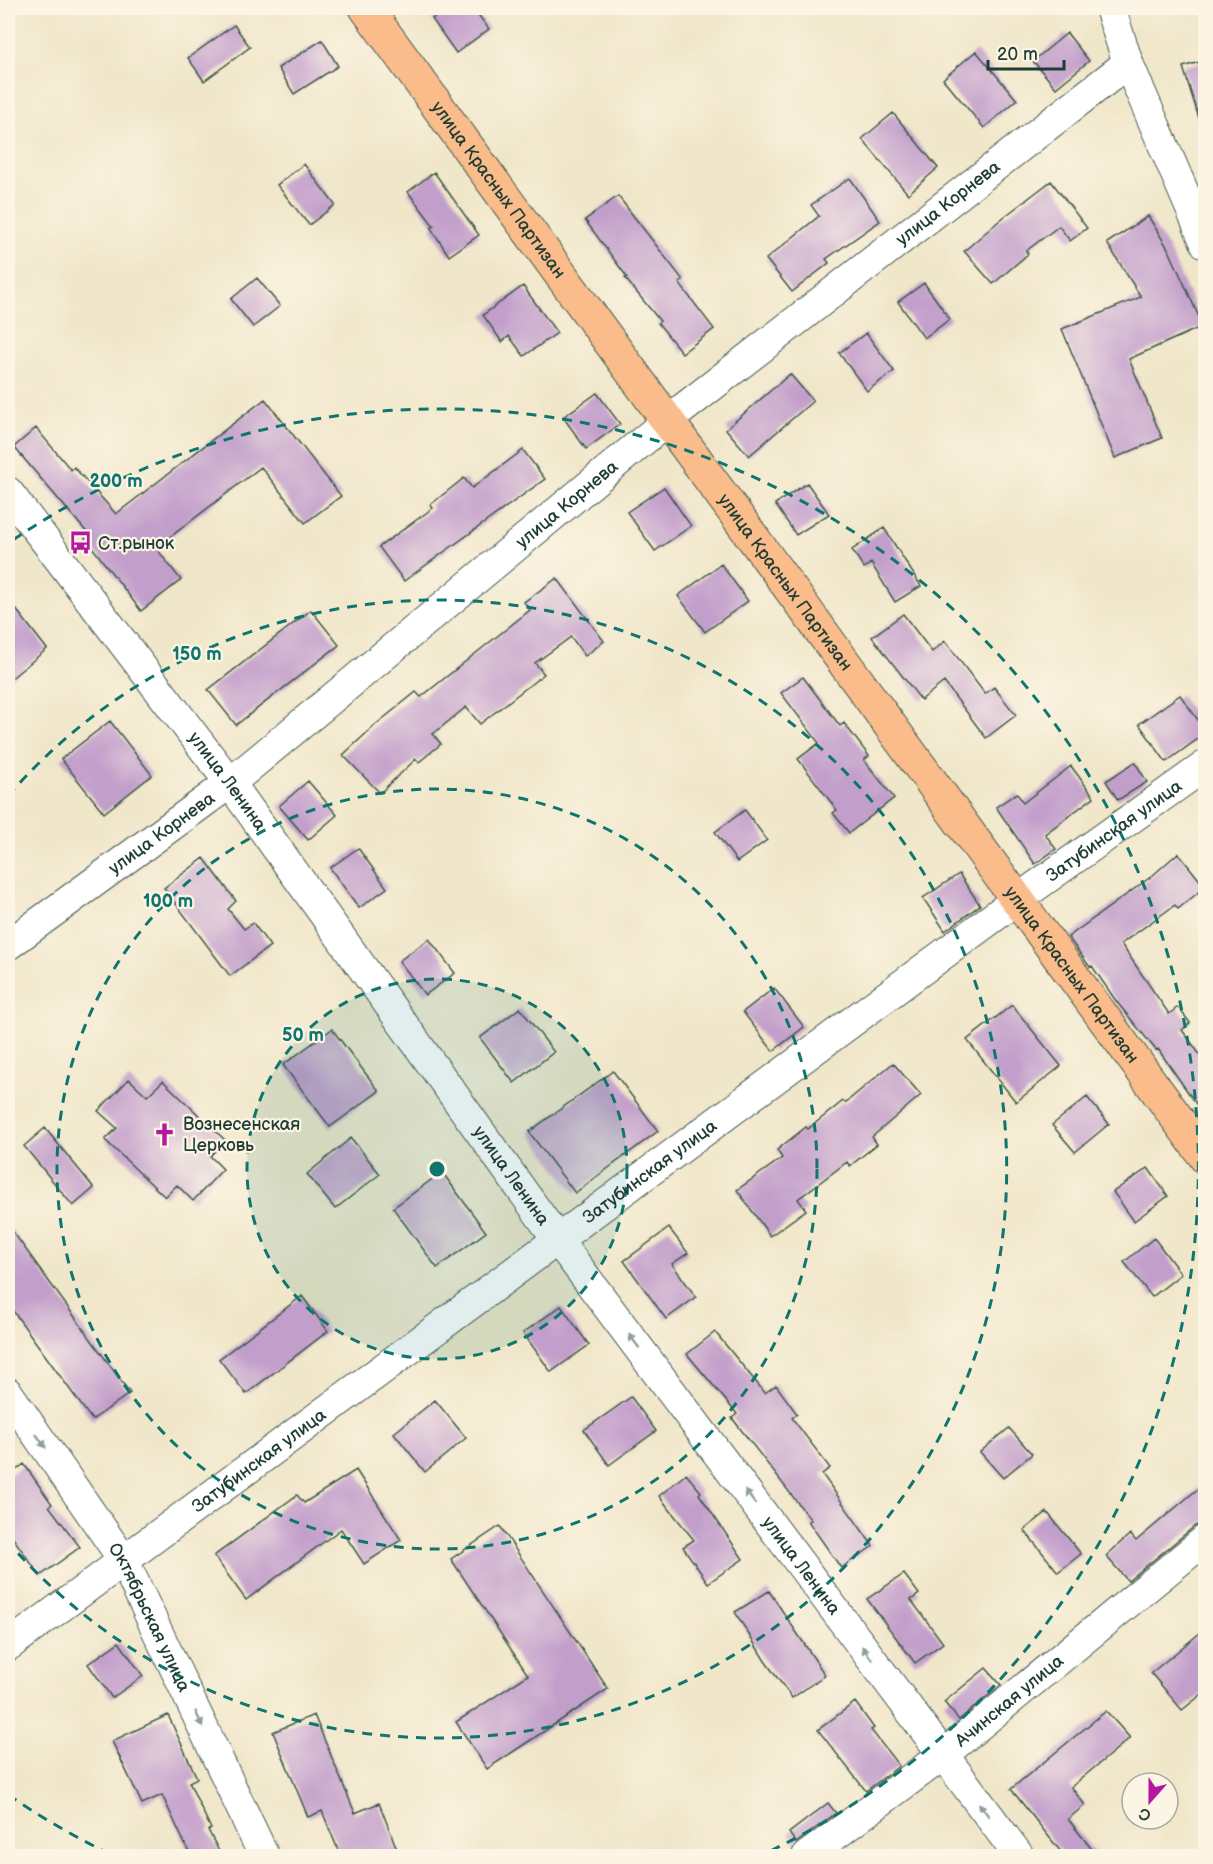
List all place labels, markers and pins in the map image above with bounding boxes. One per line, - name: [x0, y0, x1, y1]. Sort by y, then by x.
- bus stop icon: Ст.рынок: [67, 530, 93, 556]
- place label: Ст.рынок: [98, 533, 175, 554]
- place label: Вознесенская Церковь: [183, 1114, 300, 1156]
- church icon: Вознесенская Церковь: [152, 1121, 178, 1147]
- centre of rings: [427, 1159, 447, 1179]

